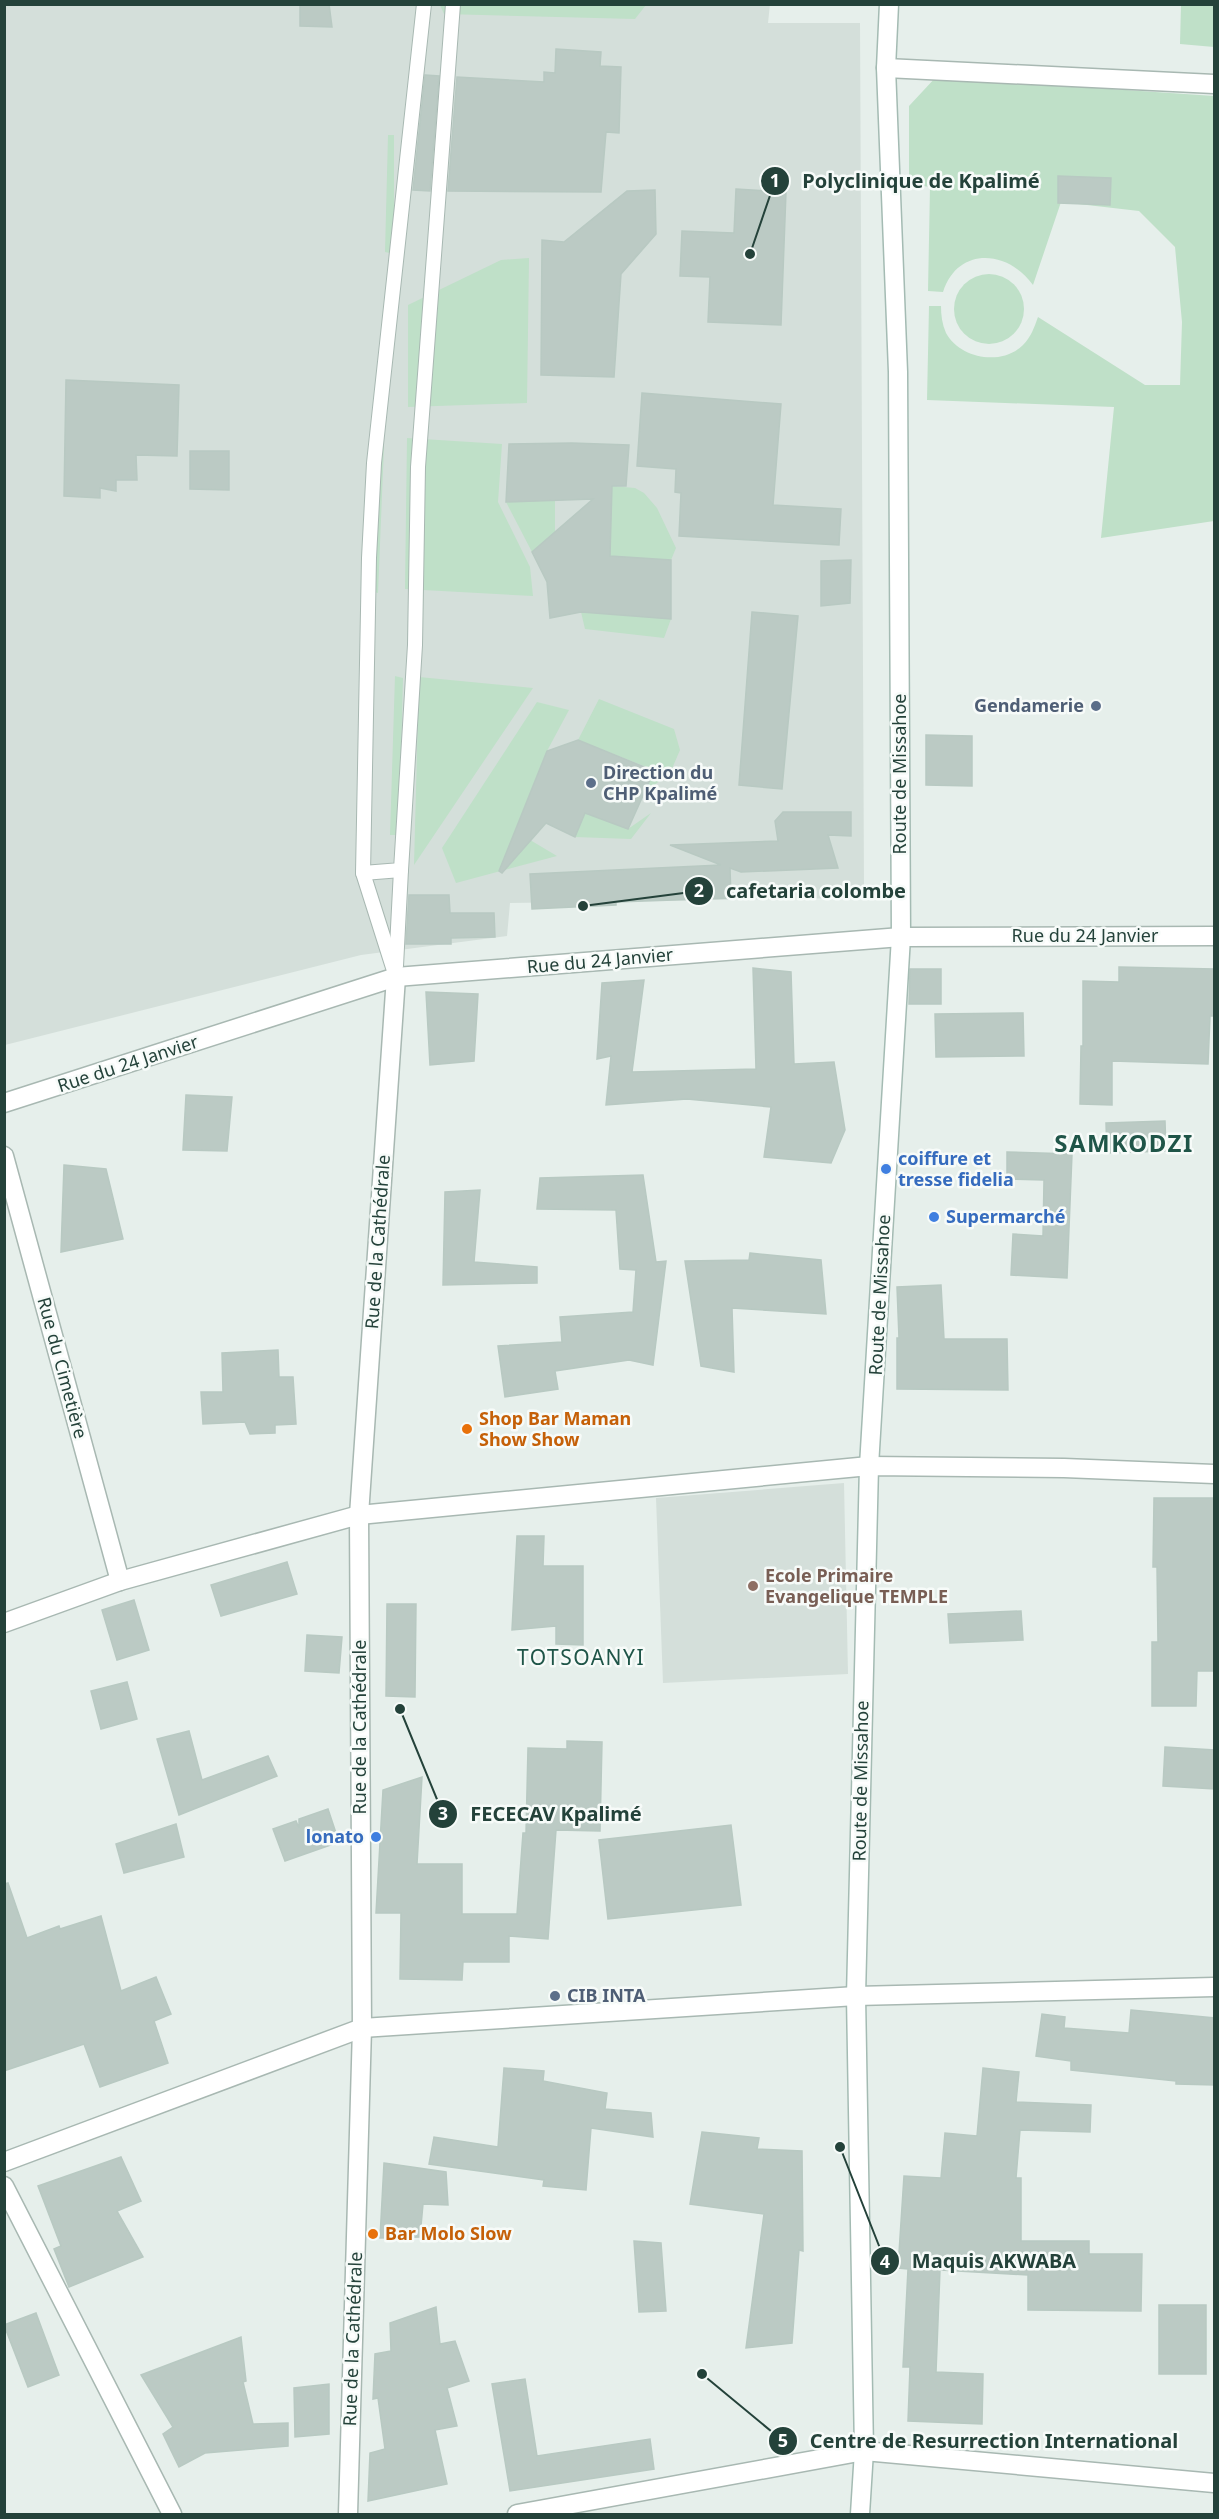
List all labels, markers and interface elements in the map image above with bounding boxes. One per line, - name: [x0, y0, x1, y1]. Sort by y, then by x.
- callout: Polyclinique de Kpalimé: [760, 162, 1052, 200]
- text: Polyclinique de Kpalimé: [802, 167, 1040, 194]
- text: 1: [770, 168, 780, 192]
- place label: Gendamerie: [974, 693, 1084, 717]
- street label: Route de Missahoe: [887, 694, 911, 854]
- marker: Gendamerie: [1089, 699, 1103, 713]
- place label: Direction du CHP Kpalimé: [603, 760, 717, 805]
- marker: Direction du CHP Kpalimé: [584, 776, 598, 790]
- callout: cafetaria colombe: [684, 872, 918, 910]
- text: cafetaria colombe: [726, 877, 906, 904]
- text: 2: [694, 878, 704, 902]
- street label: Rue du 24 Janvier: [1012, 923, 1159, 947]
- street label: Rue du 24 Janvier: [526, 942, 675, 978]
- street label: Rue du 24 Janvier: [54, 1029, 202, 1097]
- district label: SAMKODZI: [1054, 1126, 1194, 1159]
- place label: coiffure et tresse fidelia: [898, 1146, 1014, 1191]
- street label: Rue de la Cathédrale: [359, 1154, 395, 1330]
- marker: coiffure et tresse fidelia: [879, 1162, 893, 1176]
- place label: Supermarché: [946, 1204, 1066, 1228]
- marker: Supermarché: [927, 1210, 941, 1224]
- street label: Route de Missahoe: [863, 1214, 895, 1376]
- street label: Rue du Cimetière: [33, 1294, 93, 1441]
- place label: Shop Bar Maman Show Show: [479, 1406, 631, 1451]
- marker: Shop Bar Maman Show Show: [460, 1422, 474, 1436]
- place label: Ecole Primaire Evangelique TEMPLE: [765, 1563, 948, 1608]
- marker: Ecole Primaire Evangelique TEMPLE: [746, 1579, 760, 1593]
- street label: Rue de la Cathédrale: [347, 1640, 371, 1814]
- district label: TOTSOANYI: [517, 1643, 645, 1671]
- street label: Route de Missahoe: [847, 1700, 873, 1862]
- callout: FECECAV Kpalimé: [428, 1795, 654, 1833]
- text: FECECAV Kpalimé: [470, 1800, 642, 1827]
- text: 3: [438, 1801, 448, 1825]
- place label: lonato: [306, 1824, 364, 1848]
- marker: lonato: [369, 1830, 383, 1844]
- place label: CIB INTA: [567, 1983, 646, 2007]
- marker: CIB INTA: [548, 1989, 562, 2003]
- place label: Bar Molo Slow: [385, 2221, 512, 2245]
- marker: Bar Molo Slow: [366, 2227, 380, 2241]
- callout: Maquis AKWABA: [870, 2242, 1088, 2280]
- text: Maquis AKWABA: [912, 2247, 1076, 2274]
- text: 4: [880, 2249, 890, 2273]
- street label: Rue de la Cathédrale: [337, 2251, 367, 2427]
- callout: Centre de Resurrection International: [768, 2422, 1191, 2460]
- text: Centre de Resurrection International: [810, 2427, 1178, 2454]
- text: 5: [778, 2428, 788, 2452]

